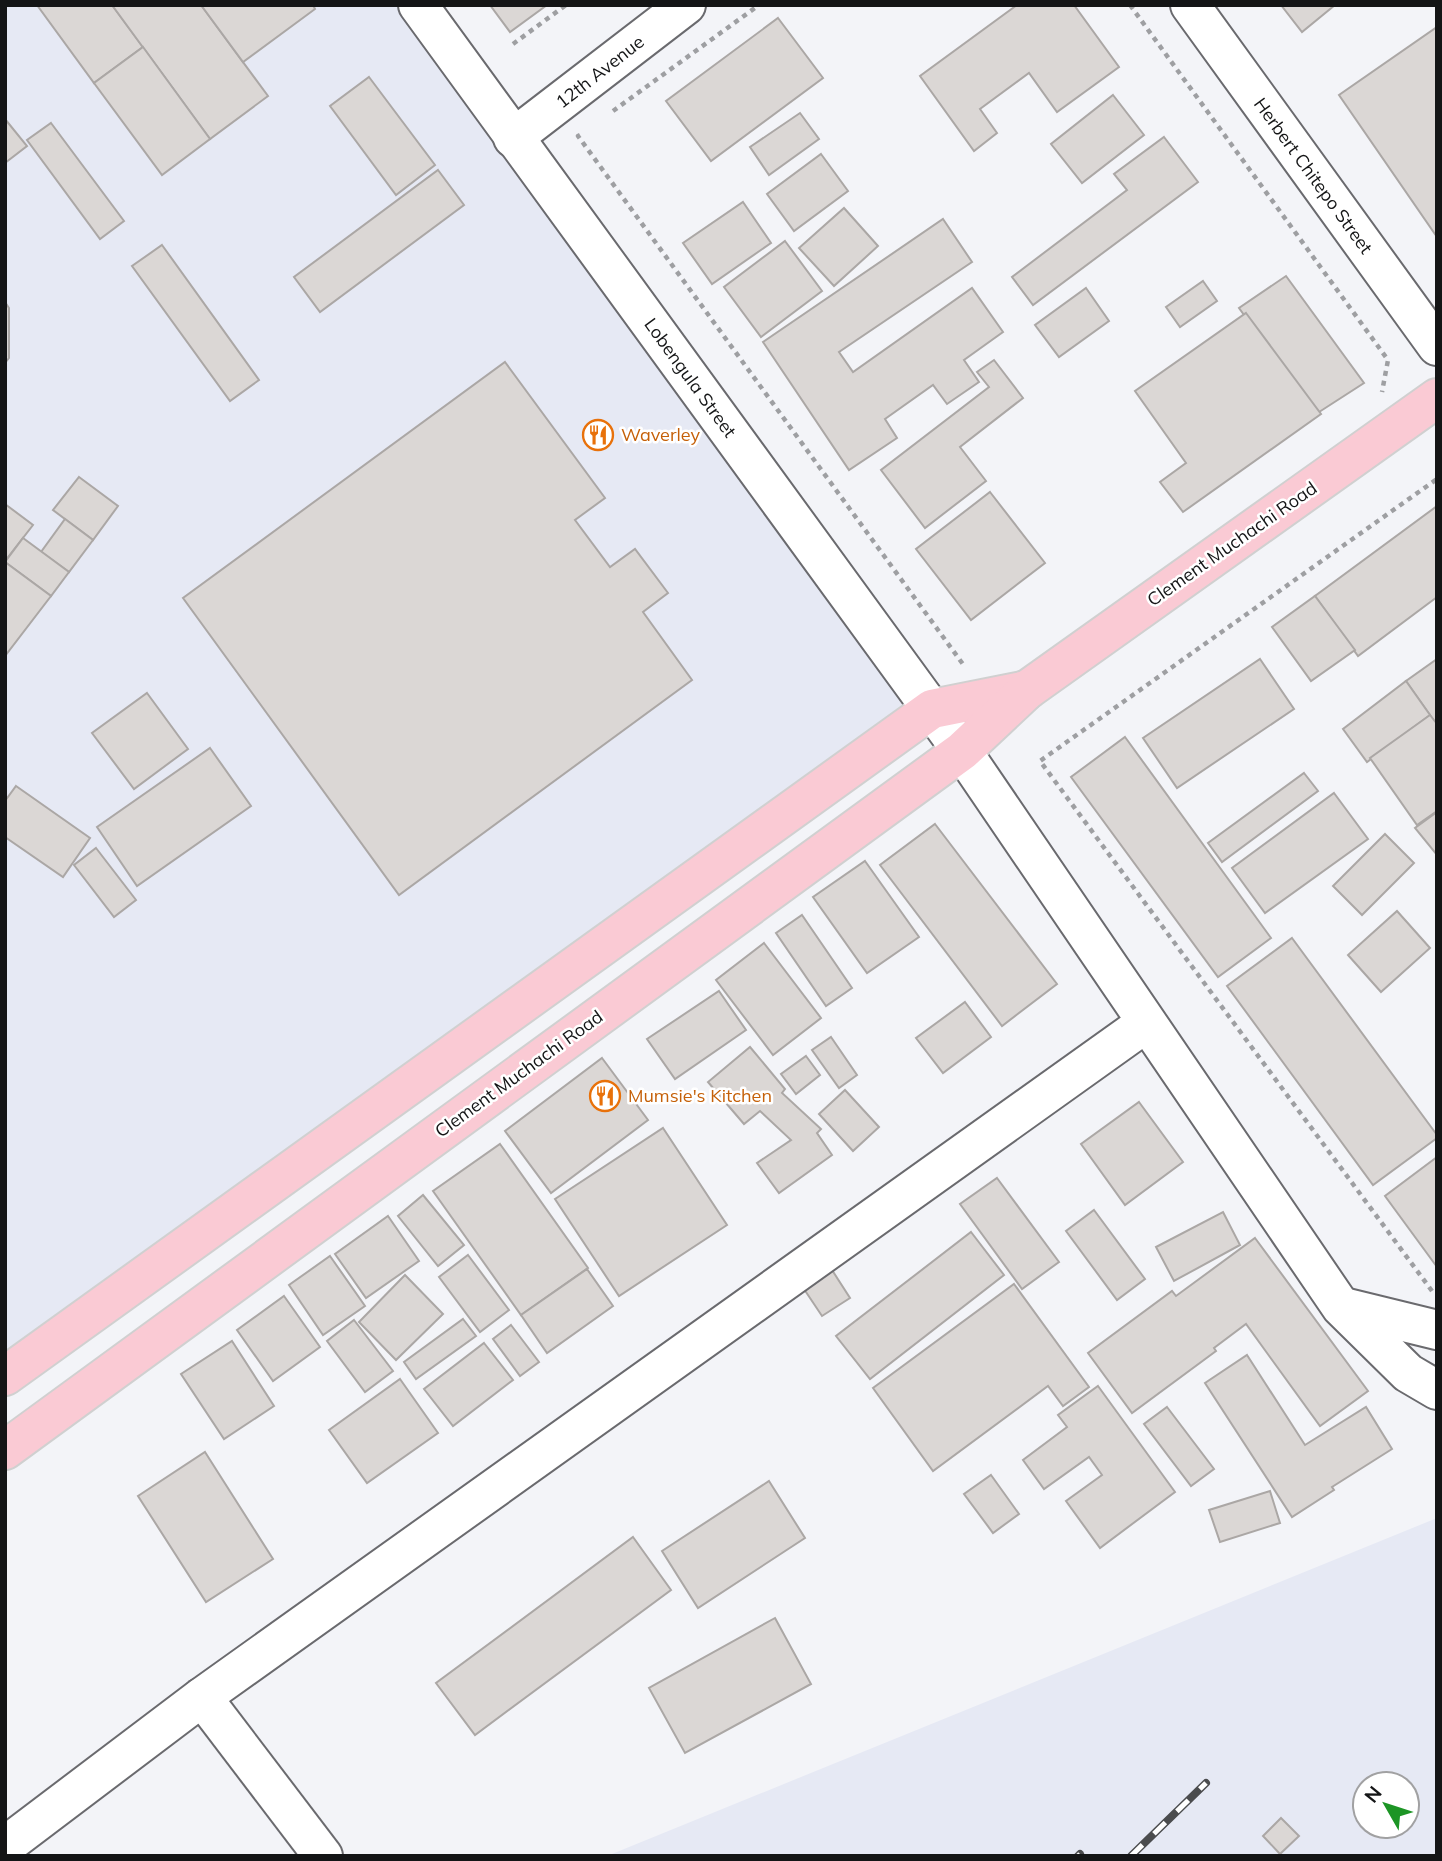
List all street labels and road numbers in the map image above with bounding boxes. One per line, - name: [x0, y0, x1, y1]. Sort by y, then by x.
- street label: 12th Avenue: [551, 30, 648, 113]
- street label: Herbert Chitepo Street: [1249, 93, 1378, 258]
- street label: Lobengula Street: [639, 314, 741, 442]
- street label: Clement Muchachi Road: [1142, 476, 1321, 611]
- street label: Clement Muchachi Road: [430, 1005, 607, 1142]

